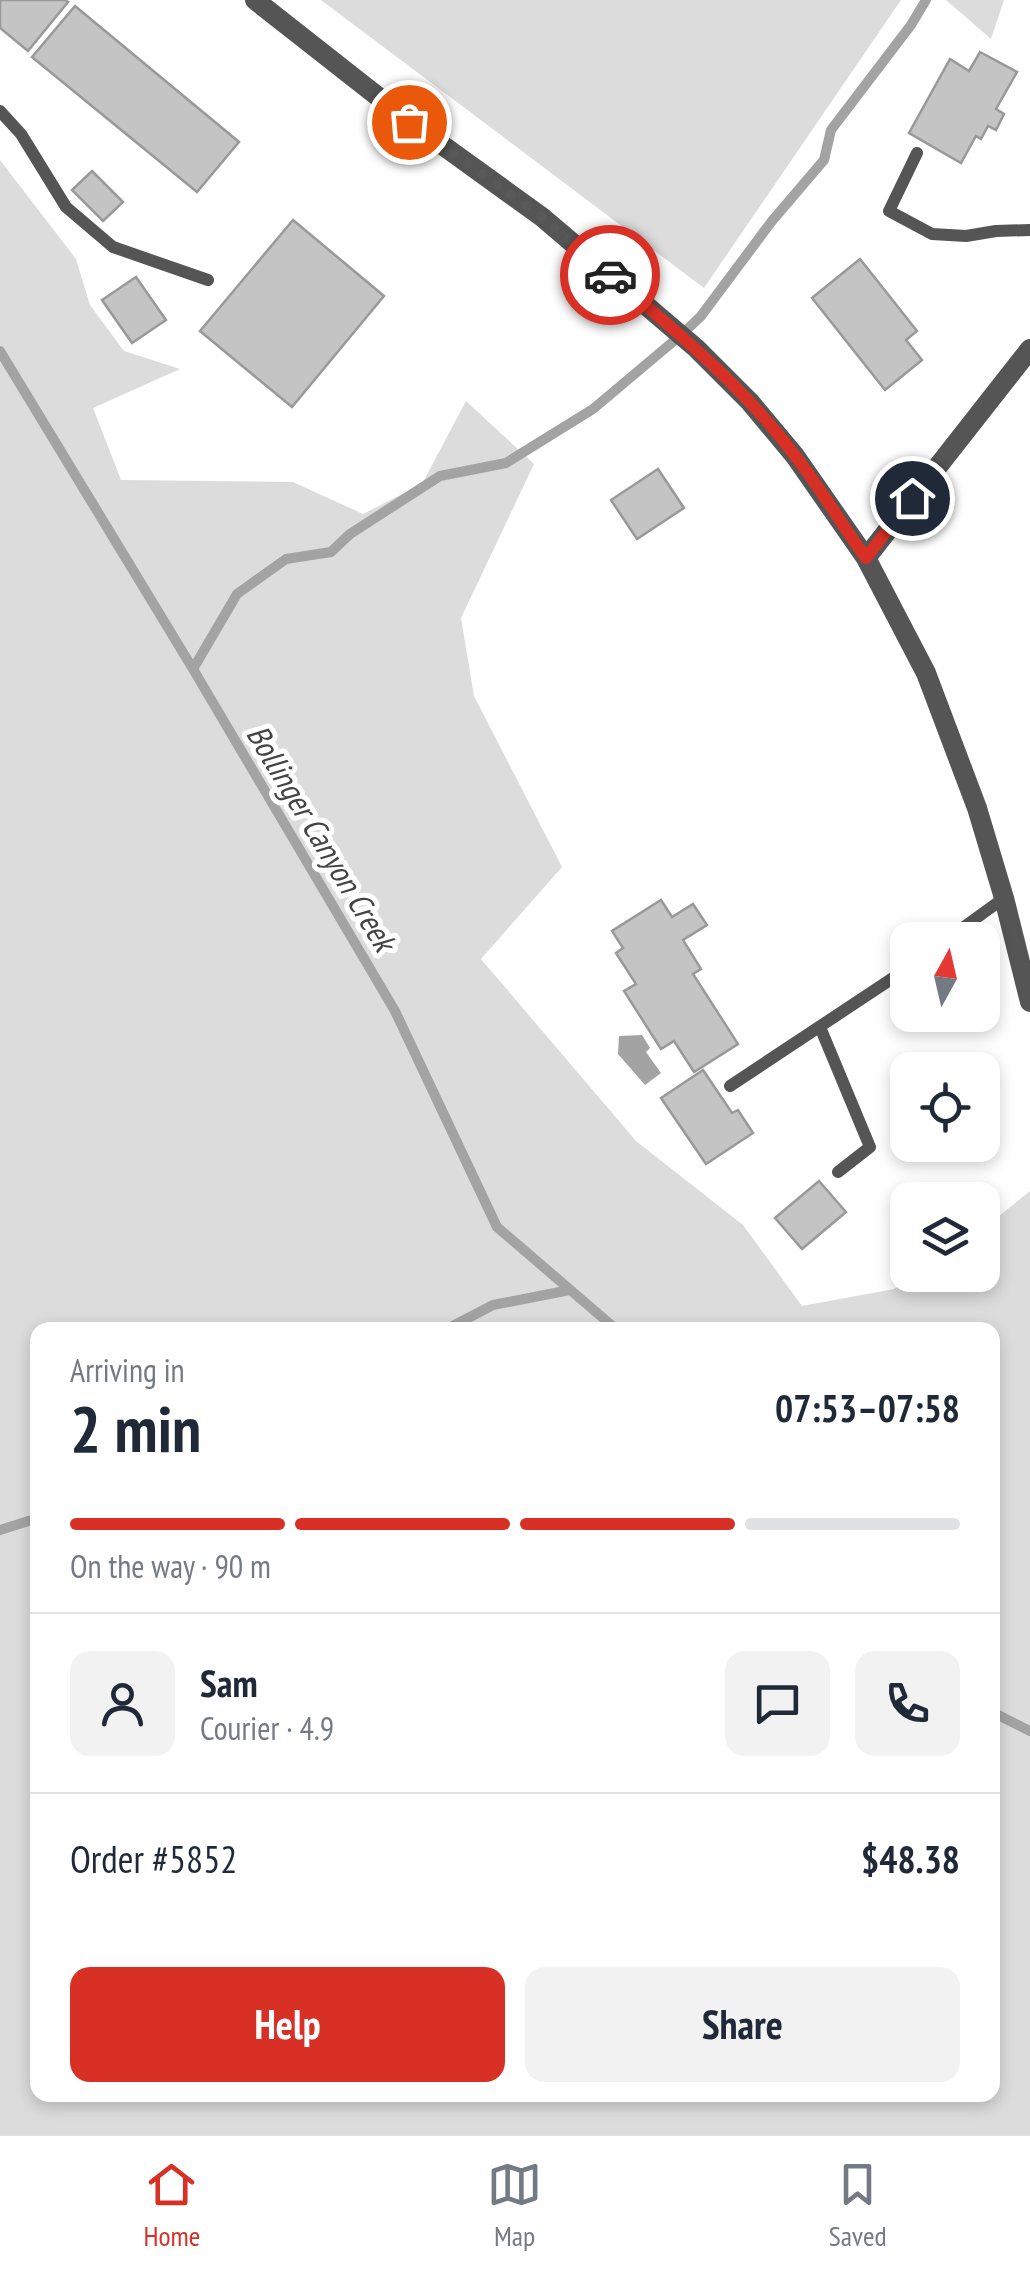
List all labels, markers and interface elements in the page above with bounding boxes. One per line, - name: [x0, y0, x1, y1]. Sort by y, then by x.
- pin: [367, 80, 452, 165]
- icon: bag: [382, 95, 437, 150]
- courier: [560, 225, 660, 325]
- icon: car: [583, 248, 638, 303]
- pin: [870, 456, 955, 541]
- icon: home: [885, 471, 940, 526]
- water label: Bollinger Canyon Creek: [238, 717, 408, 961]
- north arrow: [890, 922, 1000, 1032]
- map controls: [890, 922, 1000, 1292]
- button: locate: [890, 1052, 1000, 1162]
- button: layers: [890, 1182, 1000, 1292]
- text: Arriving in: [70, 1349, 185, 1391]
- text: 07:53–07:58: [775, 1383, 960, 1432]
- text: 2 min: [70, 1386, 201, 1470]
- text: On the way · 90 m: [70, 1545, 271, 1587]
- button: person: [70, 1651, 175, 1756]
- button: chat: [725, 1651, 830, 1756]
- button: phone: [855, 1651, 960, 1756]
- text: Sam: [200, 1658, 258, 1707]
- text: Courier · 4.9: [200, 1707, 334, 1749]
- text: Order #5852: [70, 1834, 237, 1883]
- text: $48.38: [861, 1834, 960, 1883]
- button: Help: [70, 1967, 505, 2082]
- button: Share: [525, 1967, 960, 2082]
- tab: Home: [143, 2157, 200, 2254]
- tab: Map: [487, 2157, 542, 2254]
- tab: Saved: [829, 2157, 887, 2254]

